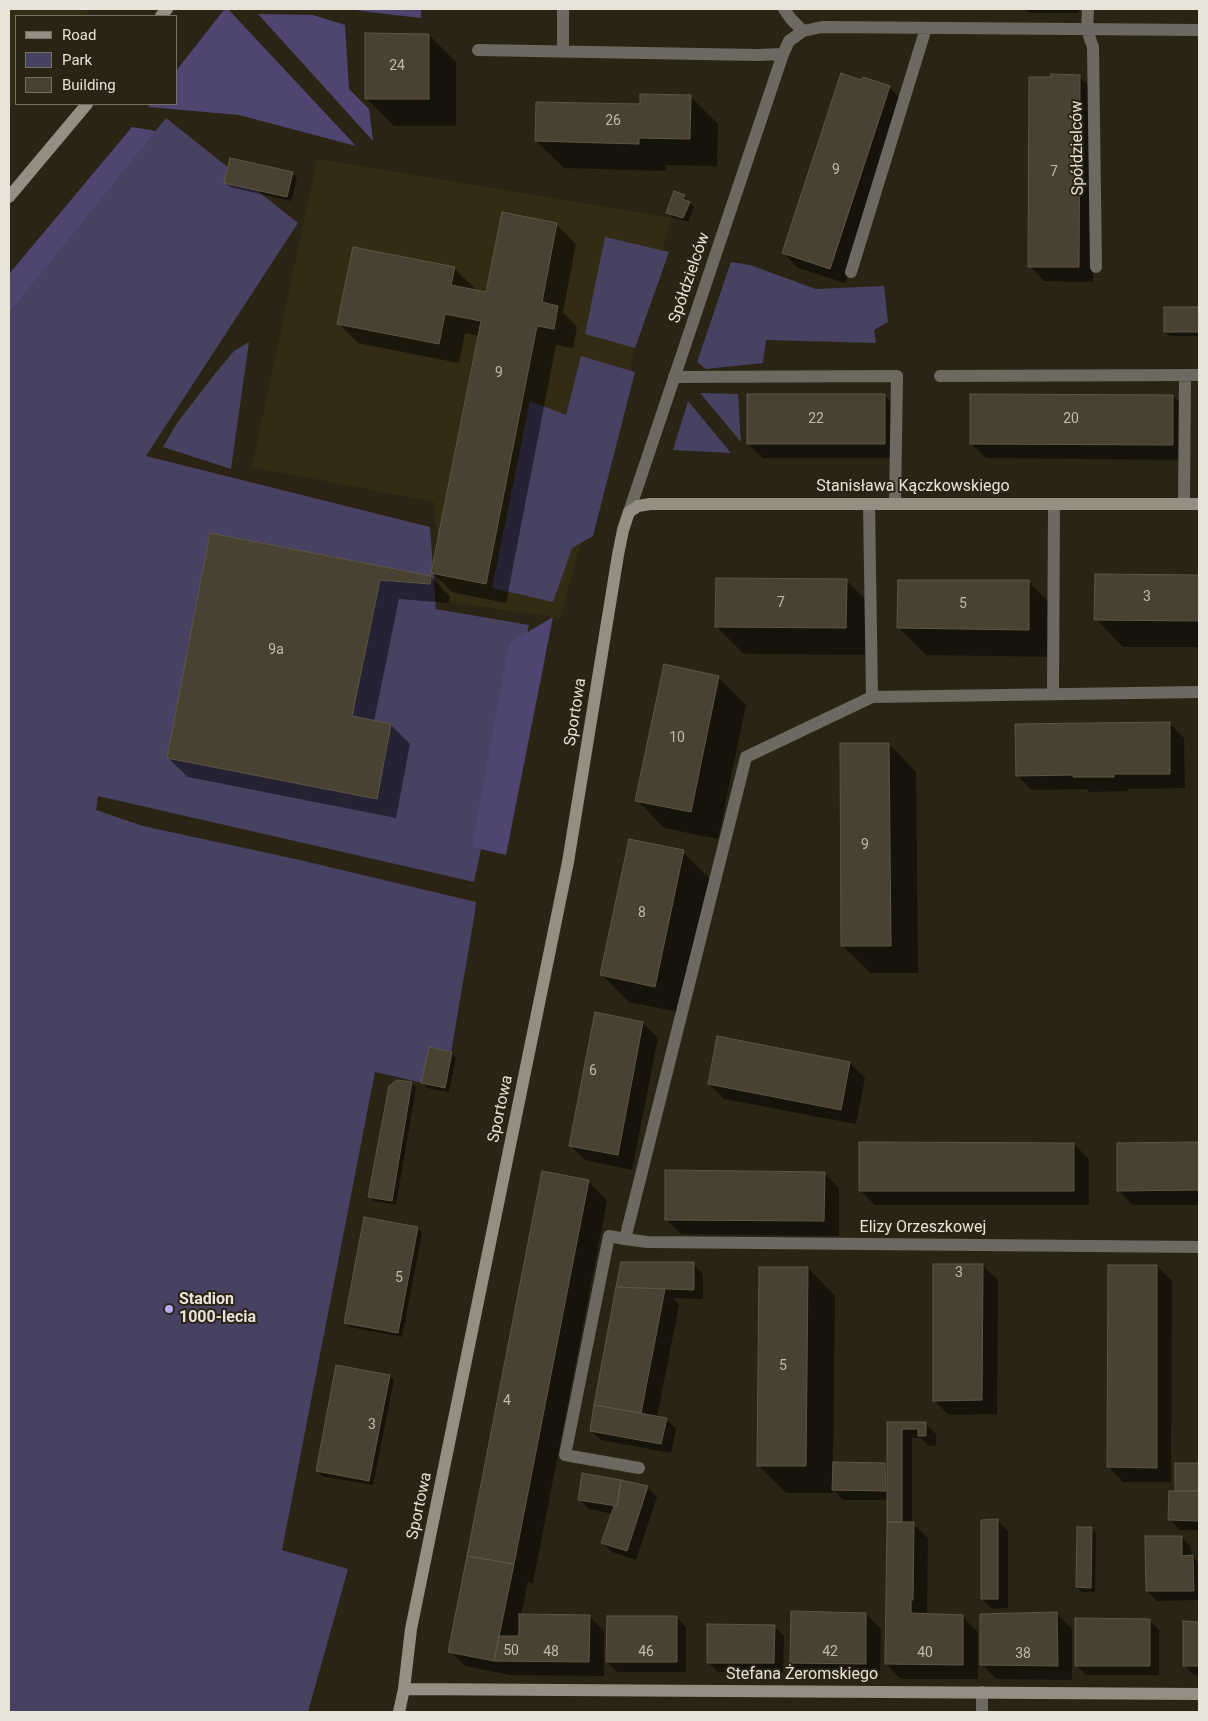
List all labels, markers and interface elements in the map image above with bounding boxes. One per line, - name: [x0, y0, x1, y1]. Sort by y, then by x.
- legend: [15, 15, 178, 105]
- text: Road: [62, 26, 96, 44]
- text: Park: [62, 51, 92, 69]
- house number: 24: [389, 58, 405, 74]
- text: Building: [62, 76, 116, 94]
- street label: Spółdzielców: [1068, 100, 1088, 196]
- house number: 26: [605, 113, 621, 129]
- house number: 9: [832, 162, 840, 178]
- house number: 7: [1050, 164, 1058, 180]
- street label: Spółdzielców: [666, 230, 714, 326]
- house number: 9: [495, 365, 503, 381]
- house number: 22: [808, 411, 824, 427]
- house number: 20: [1063, 411, 1079, 427]
- street label: Stanisława Kączkowskiego: [816, 477, 1010, 497]
- house number: 3: [1143, 589, 1151, 605]
- house number: 7: [777, 595, 785, 611]
- house number: 5: [959, 596, 967, 612]
- house number: 9a: [268, 642, 284, 658]
- street label: Sportowa: [561, 677, 591, 747]
- house number: 10: [669, 730, 685, 746]
- house number: 9: [861, 837, 869, 853]
- house number: 8: [638, 905, 646, 921]
- house number: 6: [589, 1063, 597, 1079]
- street label: Sportowa: [485, 1074, 517, 1144]
- street label: Elizy Orzeszkowej: [860, 1218, 986, 1238]
- house number: 3: [955, 1265, 963, 1281]
- house number: 5: [395, 1270, 403, 1286]
- place label: Stadion 1000-lecia: [179, 1290, 256, 1328]
- marker: Stadion 1000-lecia: [163, 1303, 175, 1315]
- house number: 5: [779, 1358, 787, 1374]
- house number: 4: [503, 1393, 511, 1409]
- house number: 3: [368, 1417, 376, 1433]
- street label: Sportowa: [404, 1471, 436, 1541]
- house number: 50: [503, 1643, 519, 1659]
- house number: 48: [543, 1644, 559, 1660]
- house number: 46: [638, 1644, 654, 1660]
- house number: 42: [822, 1644, 838, 1660]
- house number: 40: [917, 1645, 933, 1661]
- house number: 38: [1015, 1646, 1031, 1662]
- street label: Stefana Żeromskiego: [726, 1665, 878, 1685]

